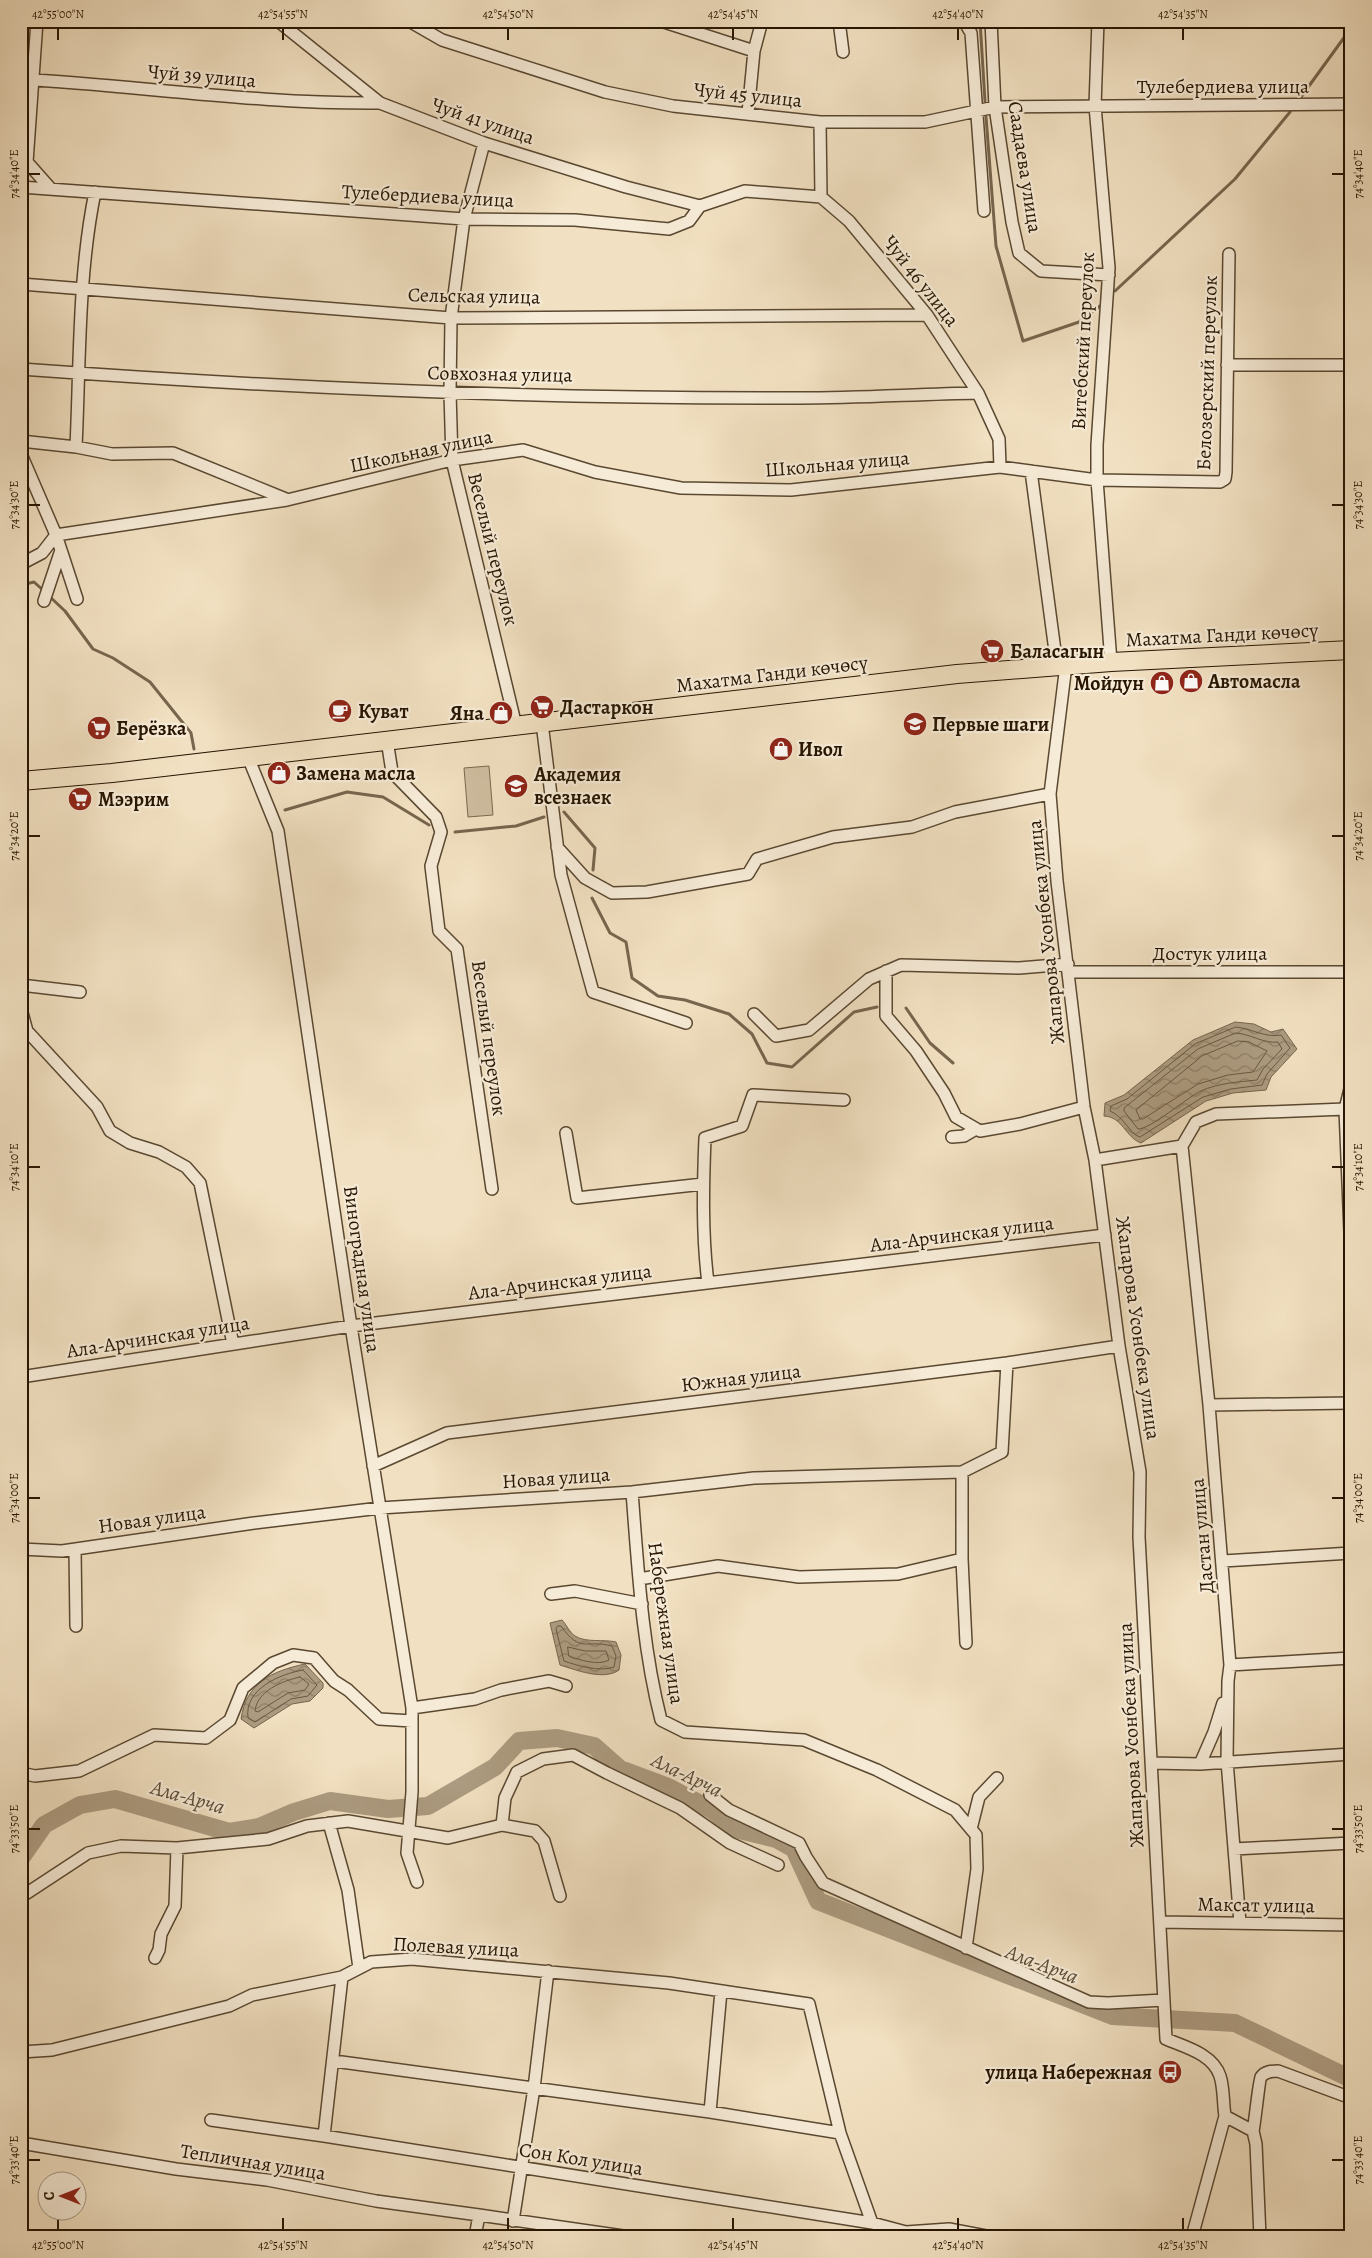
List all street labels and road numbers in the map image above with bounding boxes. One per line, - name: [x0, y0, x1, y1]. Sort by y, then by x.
- street label: Чуй 39 улица: [147, 58, 258, 94]
- street label: Тулебердиева улица: [1137, 73, 1310, 100]
- street label: Чуй 45 улица: [692, 76, 804, 114]
- street label: Чуй 41 улица: [428, 91, 539, 151]
- street label: Саадаева улица: [1001, 99, 1049, 235]
- street label: Тулебердиева улица: [341, 178, 516, 214]
- street label: Чуй 46 улица: [877, 230, 966, 333]
- street label: Витебский переулок: [1065, 251, 1101, 431]
- street label: Белозерский переулок: [1190, 275, 1224, 471]
- street label: Сельская улица: [408, 281, 541, 311]
- street label: Совхозная улица: [427, 359, 574, 389]
- street label: Школьная улица: [347, 423, 496, 479]
- street label: Школьная улица: [763, 444, 911, 484]
- street label: Веселый переулок: [461, 470, 525, 628]
- street label: Махатма Ганди көчөсү: [1125, 616, 1320, 654]
- street label: Махатма Ганди көчөсү: [675, 649, 870, 699]
- street label: Жапарова Усонбека улица: [1021, 818, 1071, 1045]
- street label: Достук улица: [1153, 940, 1268, 967]
- street label: Веселый переулок: [465, 958, 513, 1118]
- street label: Виноградная улица: [337, 1184, 387, 1355]
- street label: Ала-Арчинская улица: [868, 1209, 1056, 1259]
- street label: Жапарова Усонбека улица: [1109, 1215, 1167, 1442]
- street label: Ала-Арчинская улица: [466, 1257, 654, 1307]
- street label: Ала-Арчинская улица: [64, 1309, 252, 1365]
- street label: Южная улица: [680, 1357, 803, 1399]
- street label: Новая улица: [501, 1461, 612, 1495]
- street label: Дастан улица: [1183, 1477, 1220, 1595]
- street label: Новая улица: [97, 1498, 208, 1540]
- street label: Набережная улица: [641, 1540, 691, 1707]
- street label: Жапарова Усонбека улица: [1112, 1621, 1150, 1848]
- street label: Максат улица: [1197, 1890, 1316, 1920]
- street label: Полевая улица: [392, 1930, 521, 1964]
- street label: Сон Кол улица: [517, 2136, 646, 2182]
- street label: Тепличная улица: [178, 2137, 328, 2187]

